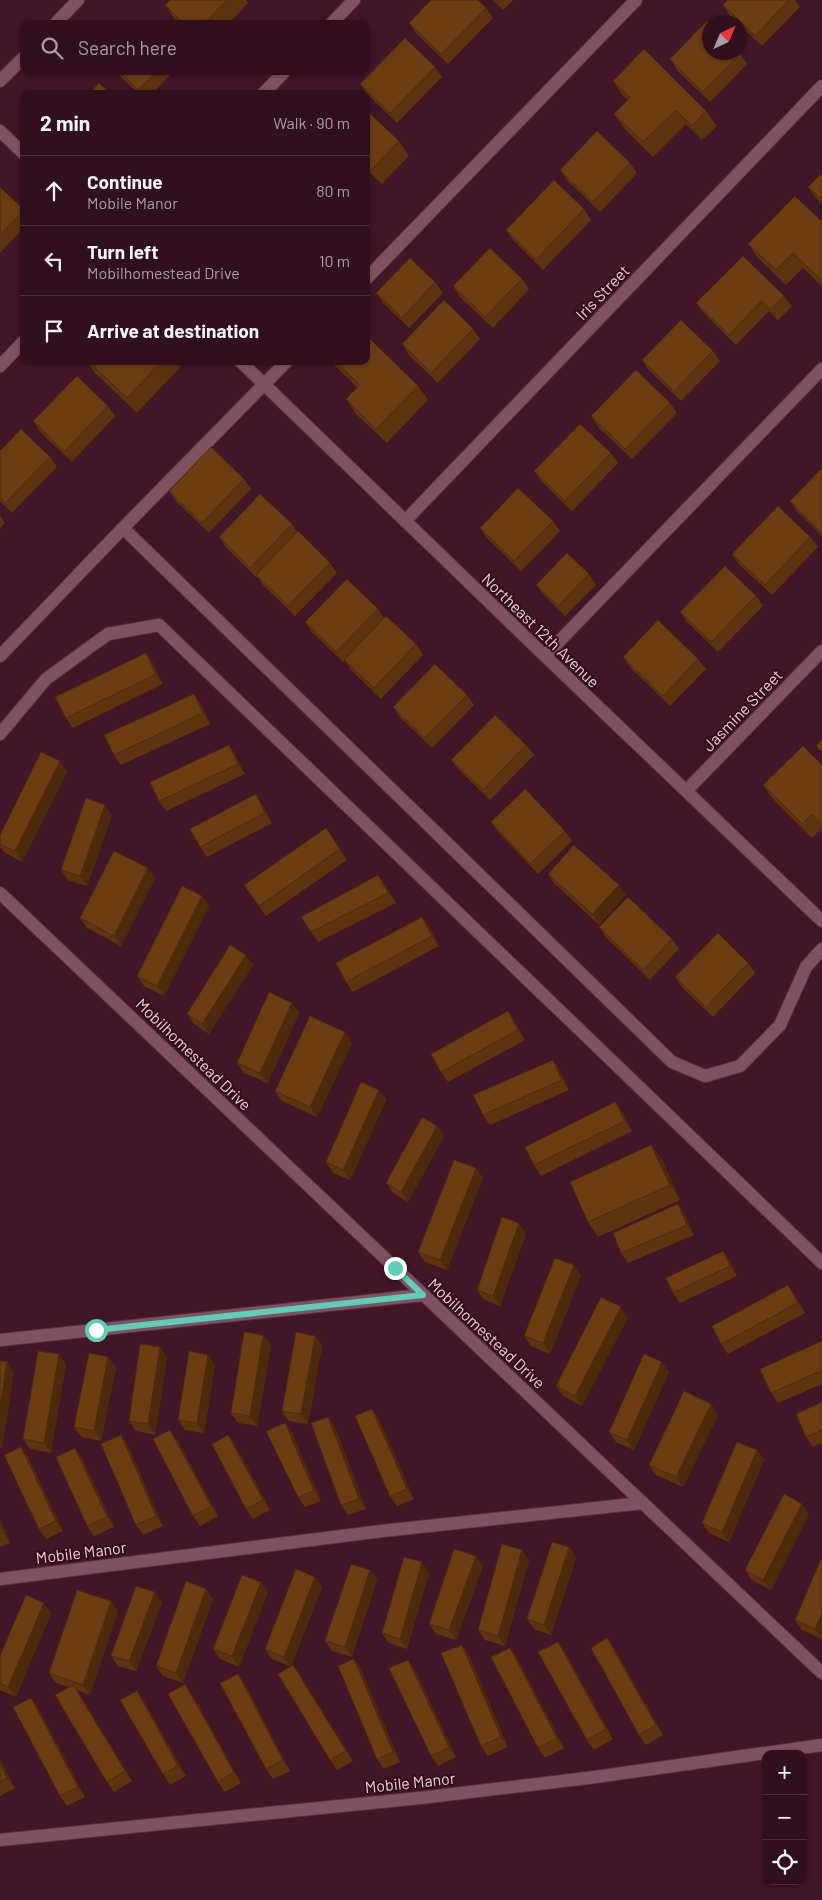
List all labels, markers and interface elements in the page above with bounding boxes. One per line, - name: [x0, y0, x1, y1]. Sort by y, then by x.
- north arrow: [702, 15, 747, 60]
- search box: [20, 20, 370, 75]
- icon: search: [38, 34, 66, 62]
- text: Search here: [78, 36, 177, 59]
- text: 2 min: [40, 110, 90, 135]
- text: Walk · 90 m: [273, 113, 350, 132]
- text: Continue: [87, 170, 163, 193]
- icon: ahead: [40, 177, 68, 205]
- text: 80 m: [316, 181, 350, 200]
- text: Mobile Manor: [87, 193, 178, 212]
- text: Turn left: [87, 240, 158, 263]
- icon: left: [40, 247, 68, 275]
- text: 10 m: [319, 251, 350, 270]
- street label: Iris Street: [571, 261, 633, 323]
- text: Mobilhomestead Drive: [87, 263, 240, 282]
- icon: arrive: [40, 317, 68, 345]
- text: Arrive at destination: [87, 319, 259, 342]
- street label: Northeast 12th Avenue: [478, 569, 604, 691]
- street label: Jasmine Street: [698, 665, 786, 755]
- street label: Mobilhomestead Drive: [132, 994, 256, 1114]
- route end: [384, 1257, 407, 1280]
- street label: Mobilhomestead Drive: [425, 1274, 549, 1392]
- route start: [85, 1319, 108, 1342]
- street label: Mobile Manor: [35, 1537, 128, 1567]
- map controls: [762, 1750, 807, 1885]
- button: +: [762, 1750, 807, 1795]
- street label: Mobile Manor: [364, 1768, 456, 1796]
- button: −: [762, 1795, 807, 1840]
- button: locate: [762, 1840, 807, 1885]

